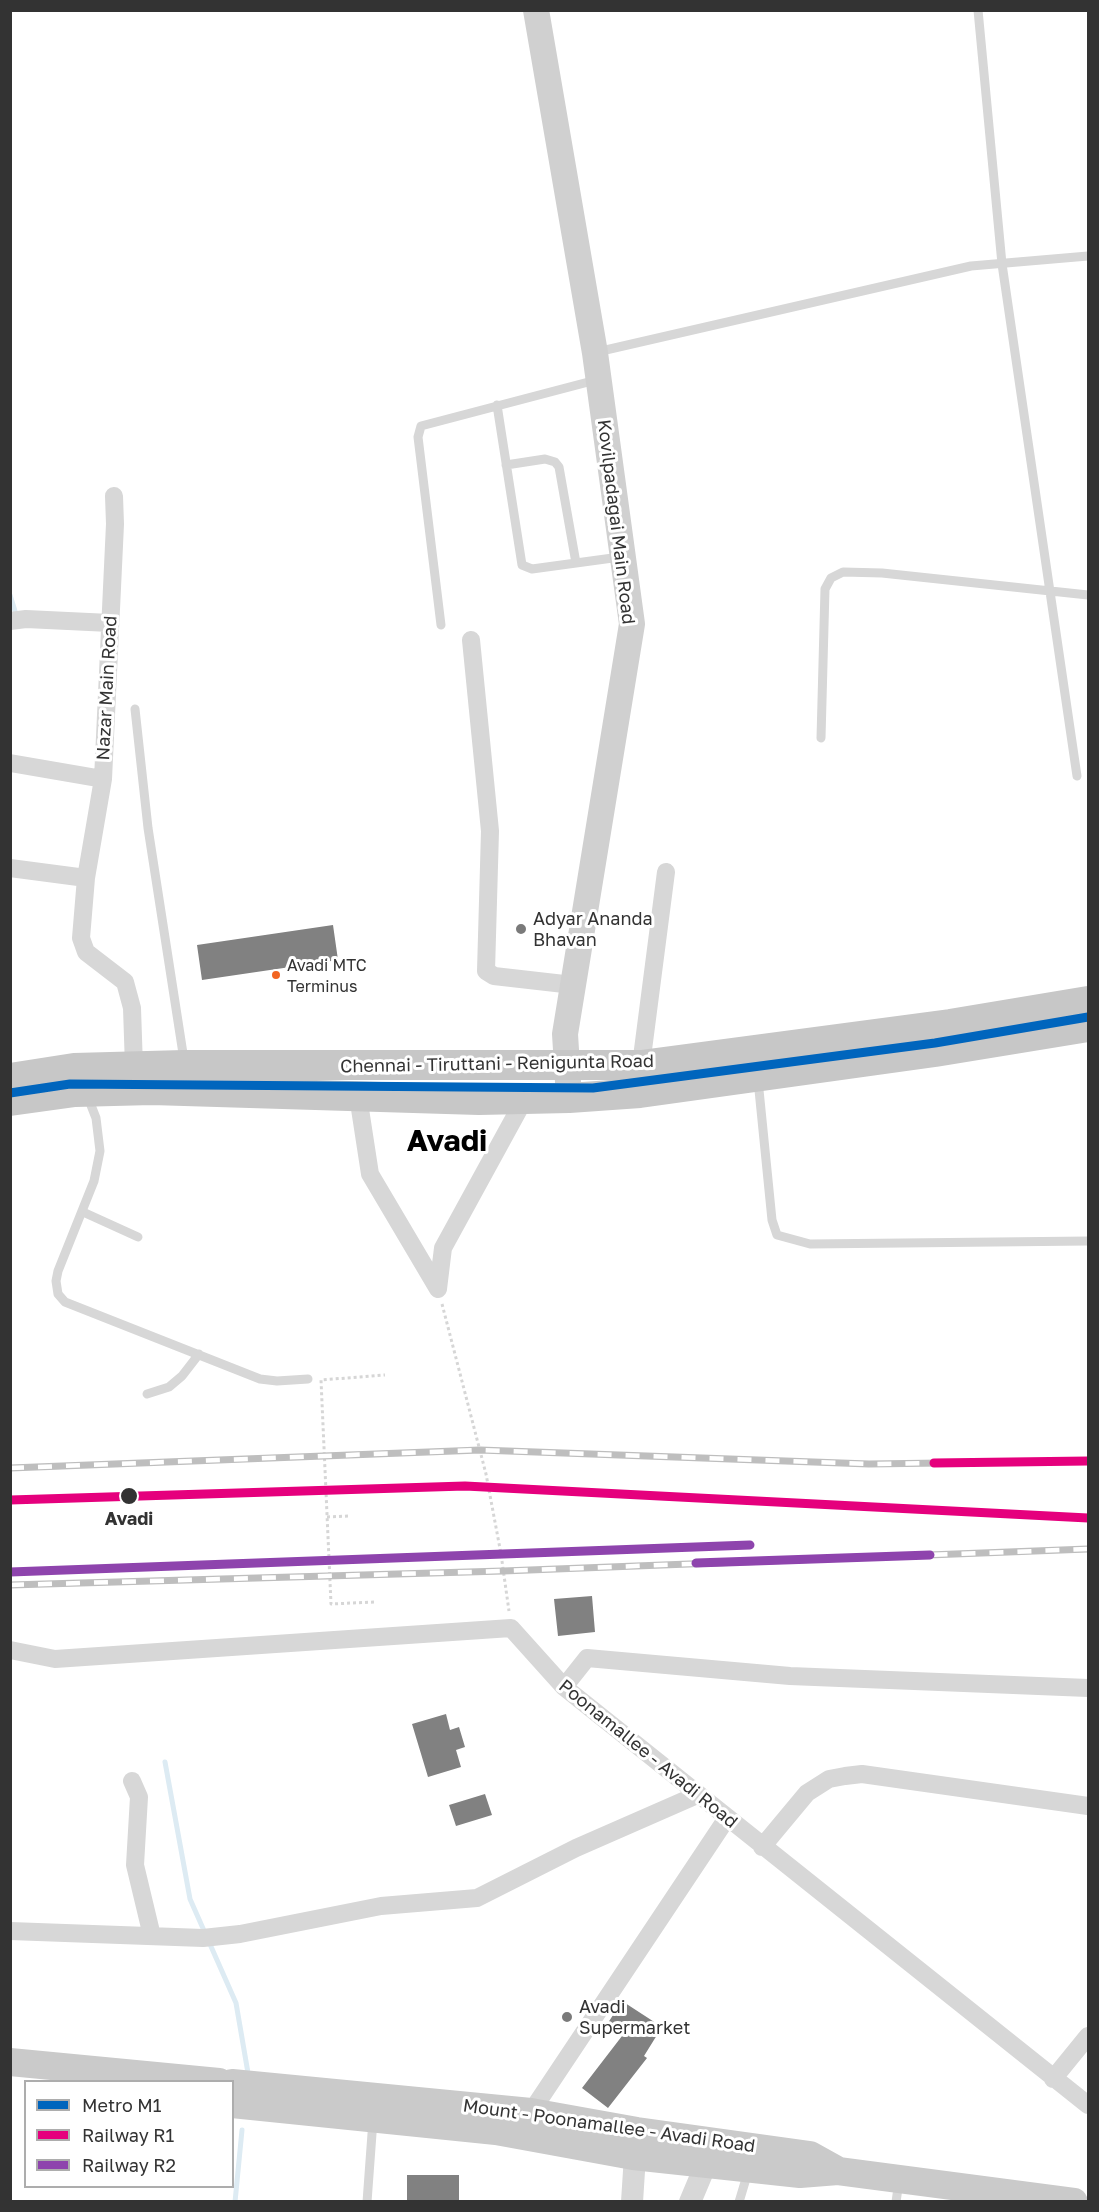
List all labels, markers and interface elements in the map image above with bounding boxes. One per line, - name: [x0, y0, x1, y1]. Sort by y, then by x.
- street label: Kovilpadagai Main Road: [593, 418, 639, 626]
- street label: Nazar Main Road: [92, 615, 122, 761]
- place label: Adyar Ananda Bhavan: [533, 908, 653, 950]
- marker: Adyar Ananda Bhavan: [514, 922, 528, 936]
- place label: Avadi MTC Terminus: [287, 956, 367, 994]
- marker: Avadi MTC Terminus: [270, 969, 282, 981]
- street label: Chennai - Tiruttani - Renigunta Road: [340, 1050, 654, 1078]
- district label: Avadi: [407, 1123, 487, 1159]
- marker: Avadi: [119, 1486, 139, 1506]
- place label: Avadi: [105, 1508, 153, 1530]
- street label: Poonamallee - Avadi Road: [554, 1675, 742, 1833]
- place label: Avadi Supermarket: [579, 1996, 691, 2038]
- marker: Avadi Supermarket: [560, 2010, 574, 2024]
- legend: [24, 2080, 234, 2188]
- text: Metro M1: [82, 2094, 161, 2116]
- street label: Mount - Poonamallee - Avadi Road: [461, 2095, 757, 2157]
- text: Railway R1: [82, 2124, 174, 2146]
- text: Railway R2: [82, 2154, 176, 2176]

